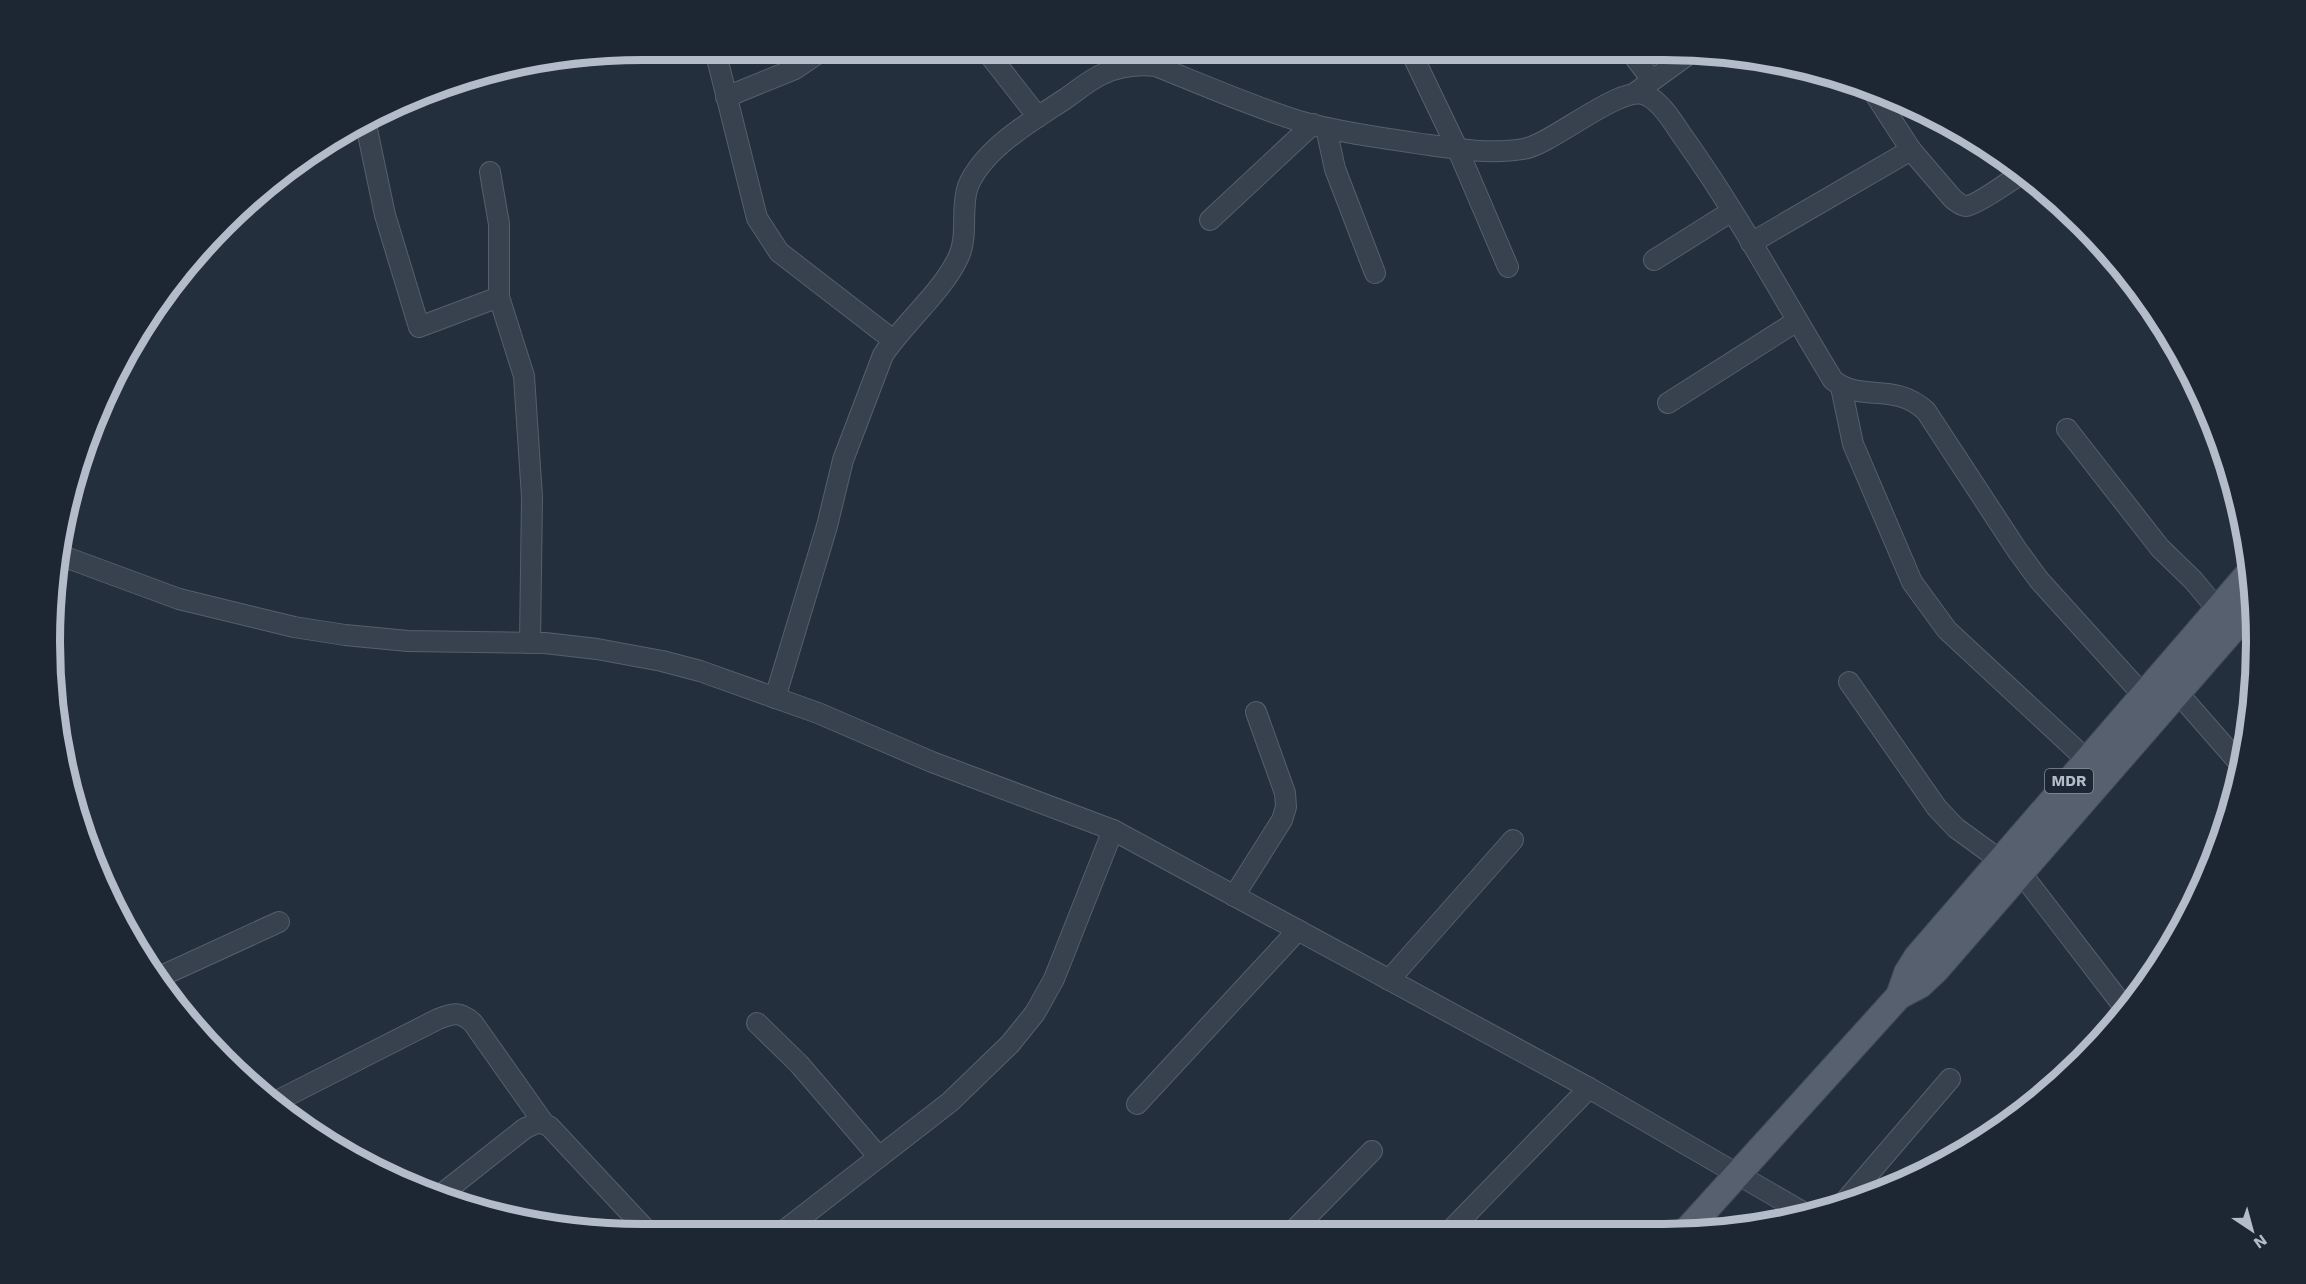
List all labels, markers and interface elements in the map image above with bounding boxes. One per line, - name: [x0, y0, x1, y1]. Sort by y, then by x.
- road number: MDR: [2045, 769, 2093, 793]
- north arrow: [2222, 1200, 2282, 1260]
- text: N: [2250, 1231, 2271, 1253]

